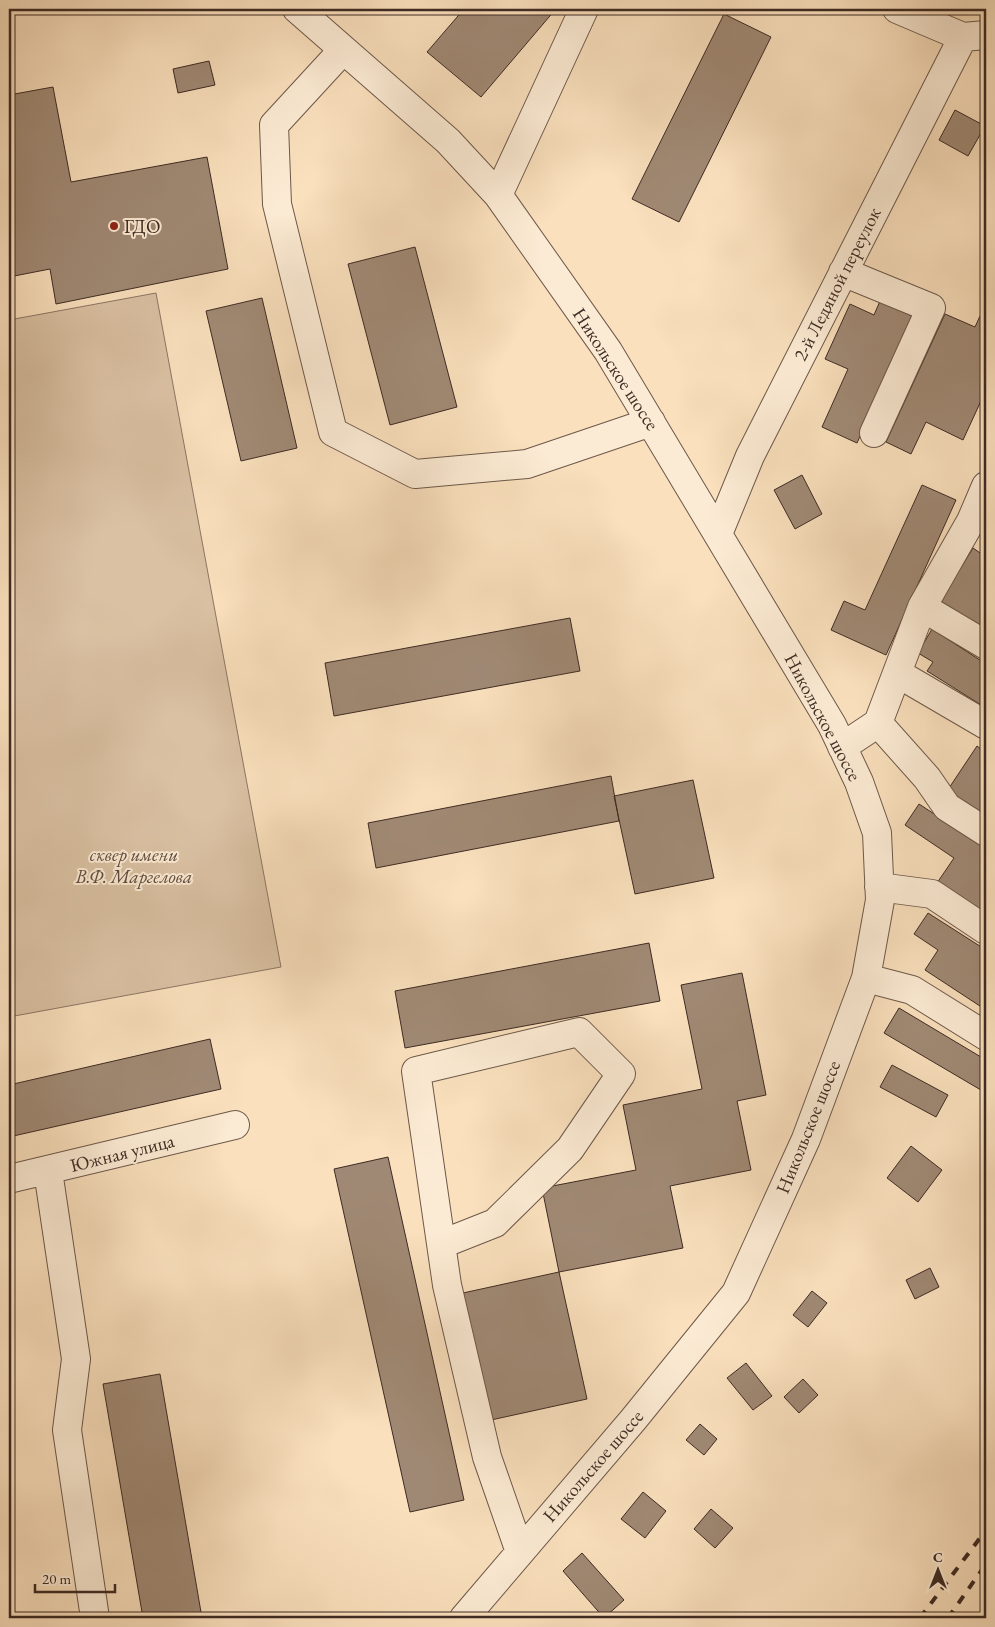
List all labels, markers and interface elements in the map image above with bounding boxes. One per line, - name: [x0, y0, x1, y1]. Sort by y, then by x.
- street label: 2-й Ледяной переулок: [787, 203, 887, 365]
- place label: ГДО: [124, 214, 160, 239]
- marker: ГДО: [108, 220, 120, 232]
- street label: Никольское шоссе: [567, 303, 665, 435]
- street label: Никольское шоссе: [779, 649, 867, 785]
- park label: сквер имени В.Ф. Маргелова: [75, 842, 192, 889]
- street label: Никольское шоссе: [770, 1057, 846, 1197]
- street label: Южная улица: [67, 1128, 177, 1178]
- street label: Никольское шоссе: [537, 1404, 649, 1528]
- north arrow: [912, 1544, 962, 1594]
- text: С: [933, 1548, 943, 1566]
- scale bar: [35, 1562, 115, 1594]
- text: 20 m: [42, 1569, 71, 1588]

